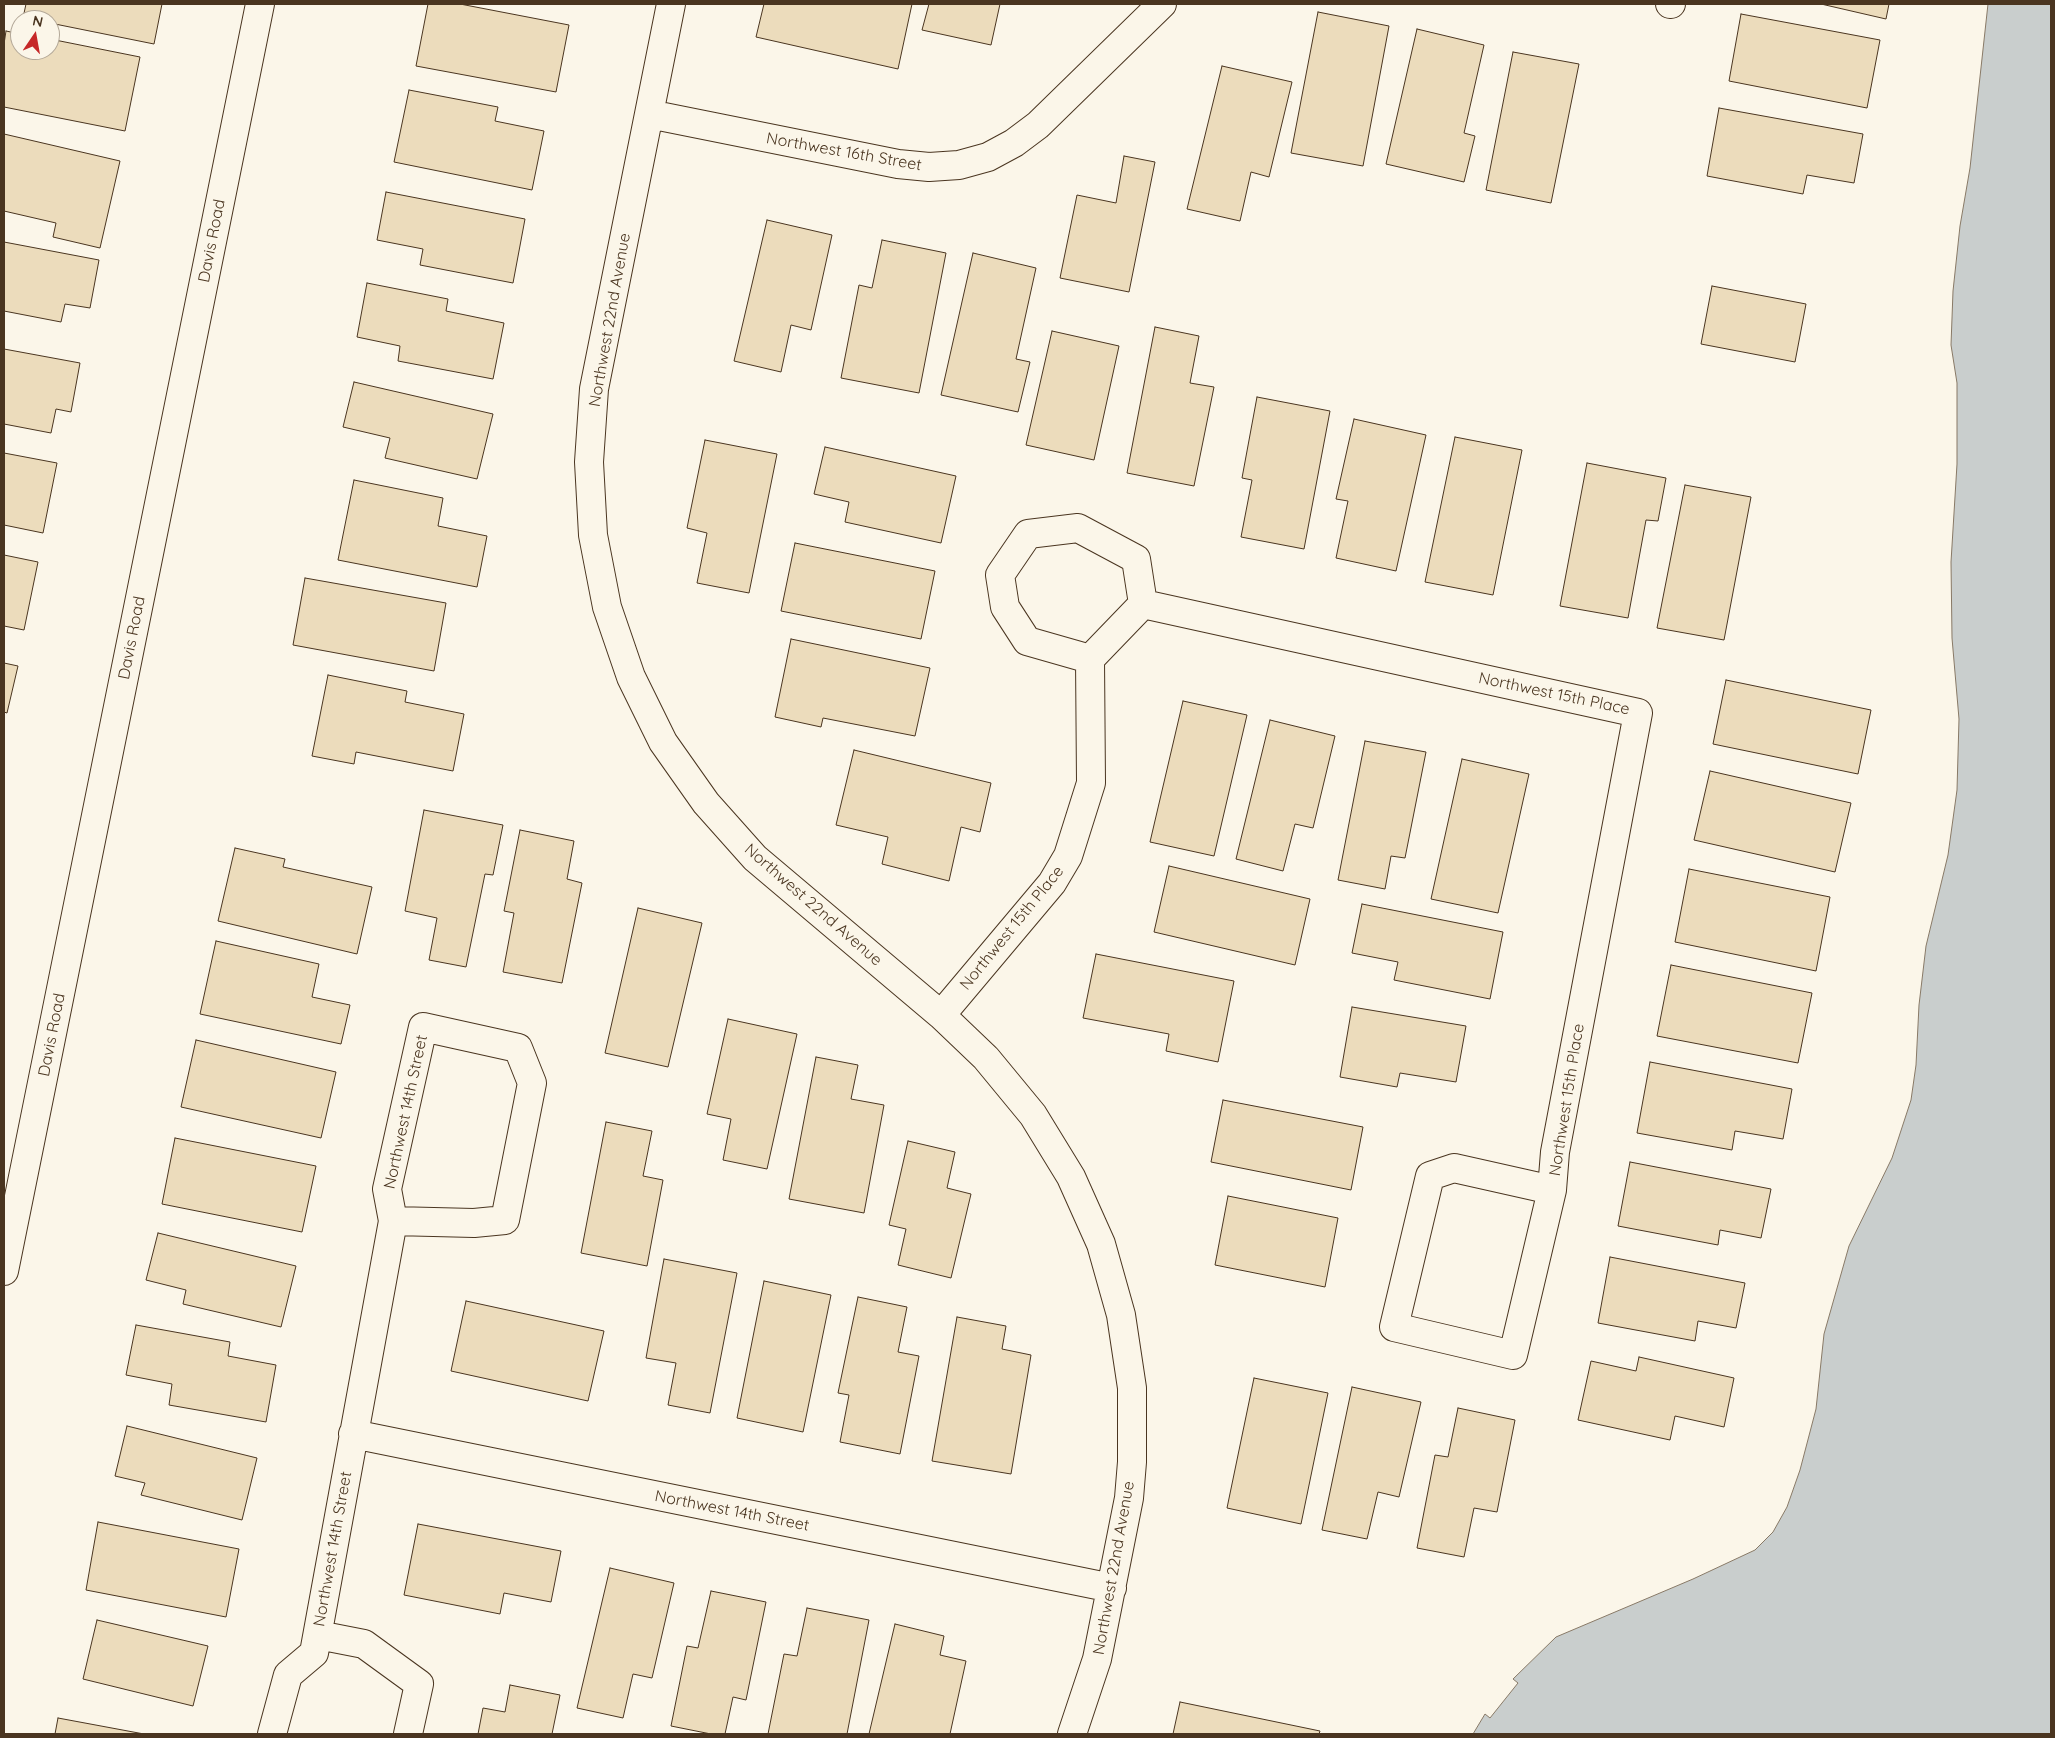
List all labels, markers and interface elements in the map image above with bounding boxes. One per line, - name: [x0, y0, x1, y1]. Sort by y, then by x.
- north arrow: [10, 10, 60, 60]
- text: N: [31, 11, 45, 31]
- street label: Northwest 16th Street: [765, 129, 923, 175]
- street label: Davis Road: [195, 198, 229, 284]
- street label: Northwest 22nd Avenue: [585, 232, 635, 408]
- street label: Davis Road: [115, 595, 149, 681]
- street label: Northwest 15th Place: [1477, 669, 1631, 719]
- street label: Northwest 22nd Avenue: [740, 840, 886, 970]
- street label: Northwest 15th Place: [956, 862, 1068, 994]
- street label: Davis Road: [35, 992, 69, 1078]
- street label: Northwest 15th Place: [1545, 1022, 1589, 1178]
- street label: Northwest 14th Street: [380, 1033, 432, 1191]
- street label: Northwest 14th Street: [310, 1470, 356, 1628]
- street label: Northwest 22nd Avenue: [1089, 1480, 1139, 1656]
- street label: Northwest 14th Street: [653, 1487, 811, 1535]

